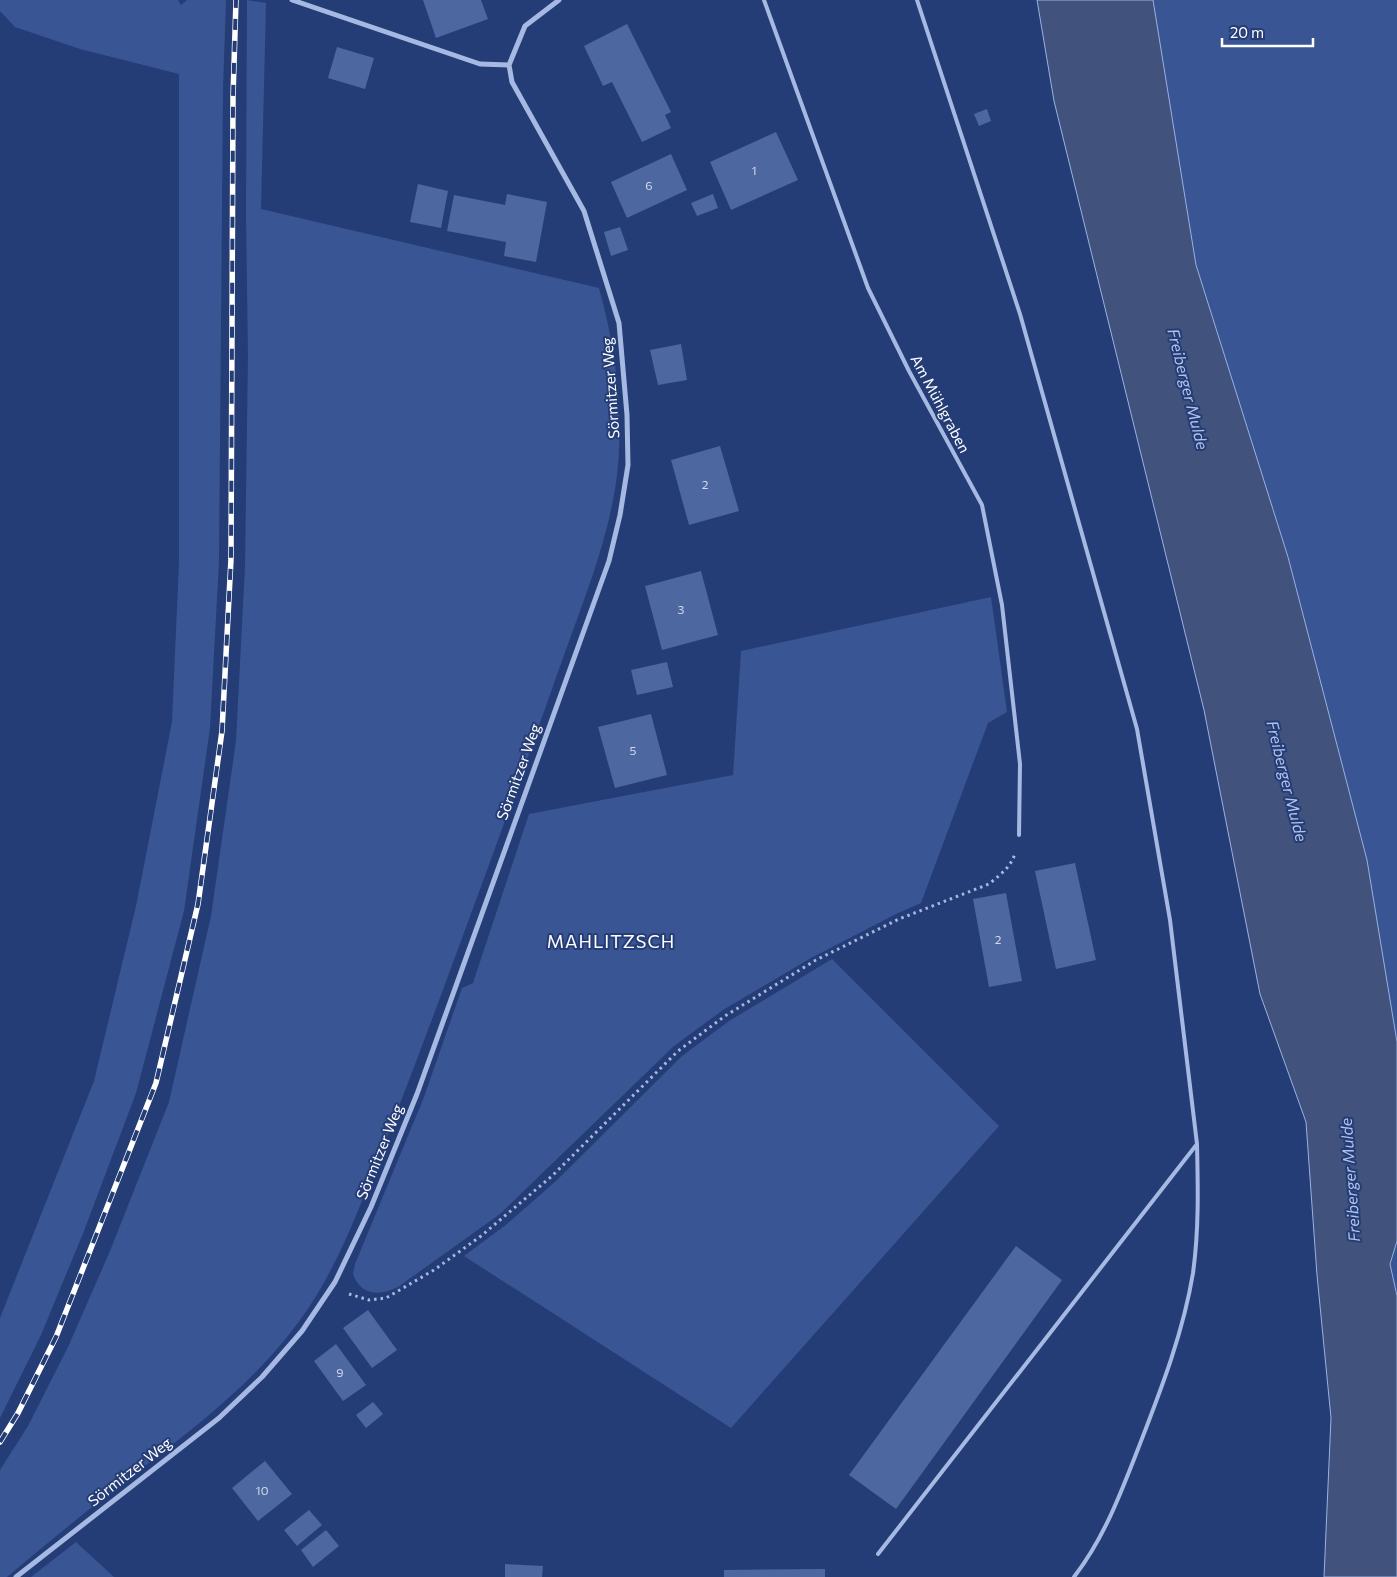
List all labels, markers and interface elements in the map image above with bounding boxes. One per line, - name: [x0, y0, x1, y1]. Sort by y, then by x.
- scale bar: [1222, 15, 1313, 47]
- text: 20 m: [1230, 23, 1264, 41]
- house number: 1: [751, 163, 757, 177]
- house number: 6: [645, 178, 653, 192]
- water label: Freiberger Mulde: [1164, 326, 1213, 452]
- street label: Sörmitzer Weg: [597, 337, 623, 439]
- street label: Am Mühlgraben: [907, 351, 974, 456]
- house number: 2: [702, 477, 709, 491]
- house number: 3: [678, 602, 685, 616]
- water label: Freiberger Mulde: [1263, 718, 1312, 844]
- street label: Sörmitzer Weg: [492, 721, 544, 822]
- house number: 5: [630, 743, 637, 757]
- district label: MAHLITZSCH: [547, 930, 675, 952]
- house number: 2: [995, 932, 1002, 946]
- street label: Sörmitzer Weg: [352, 1101, 406, 1202]
- water label: Freiberger Mulde: [1336, 1117, 1363, 1243]
- house number: 9: [336, 1365, 344, 1379]
- street label: Sörmitzer Weg: [84, 1433, 175, 1510]
- house number: 10: [256, 1483, 269, 1497]

